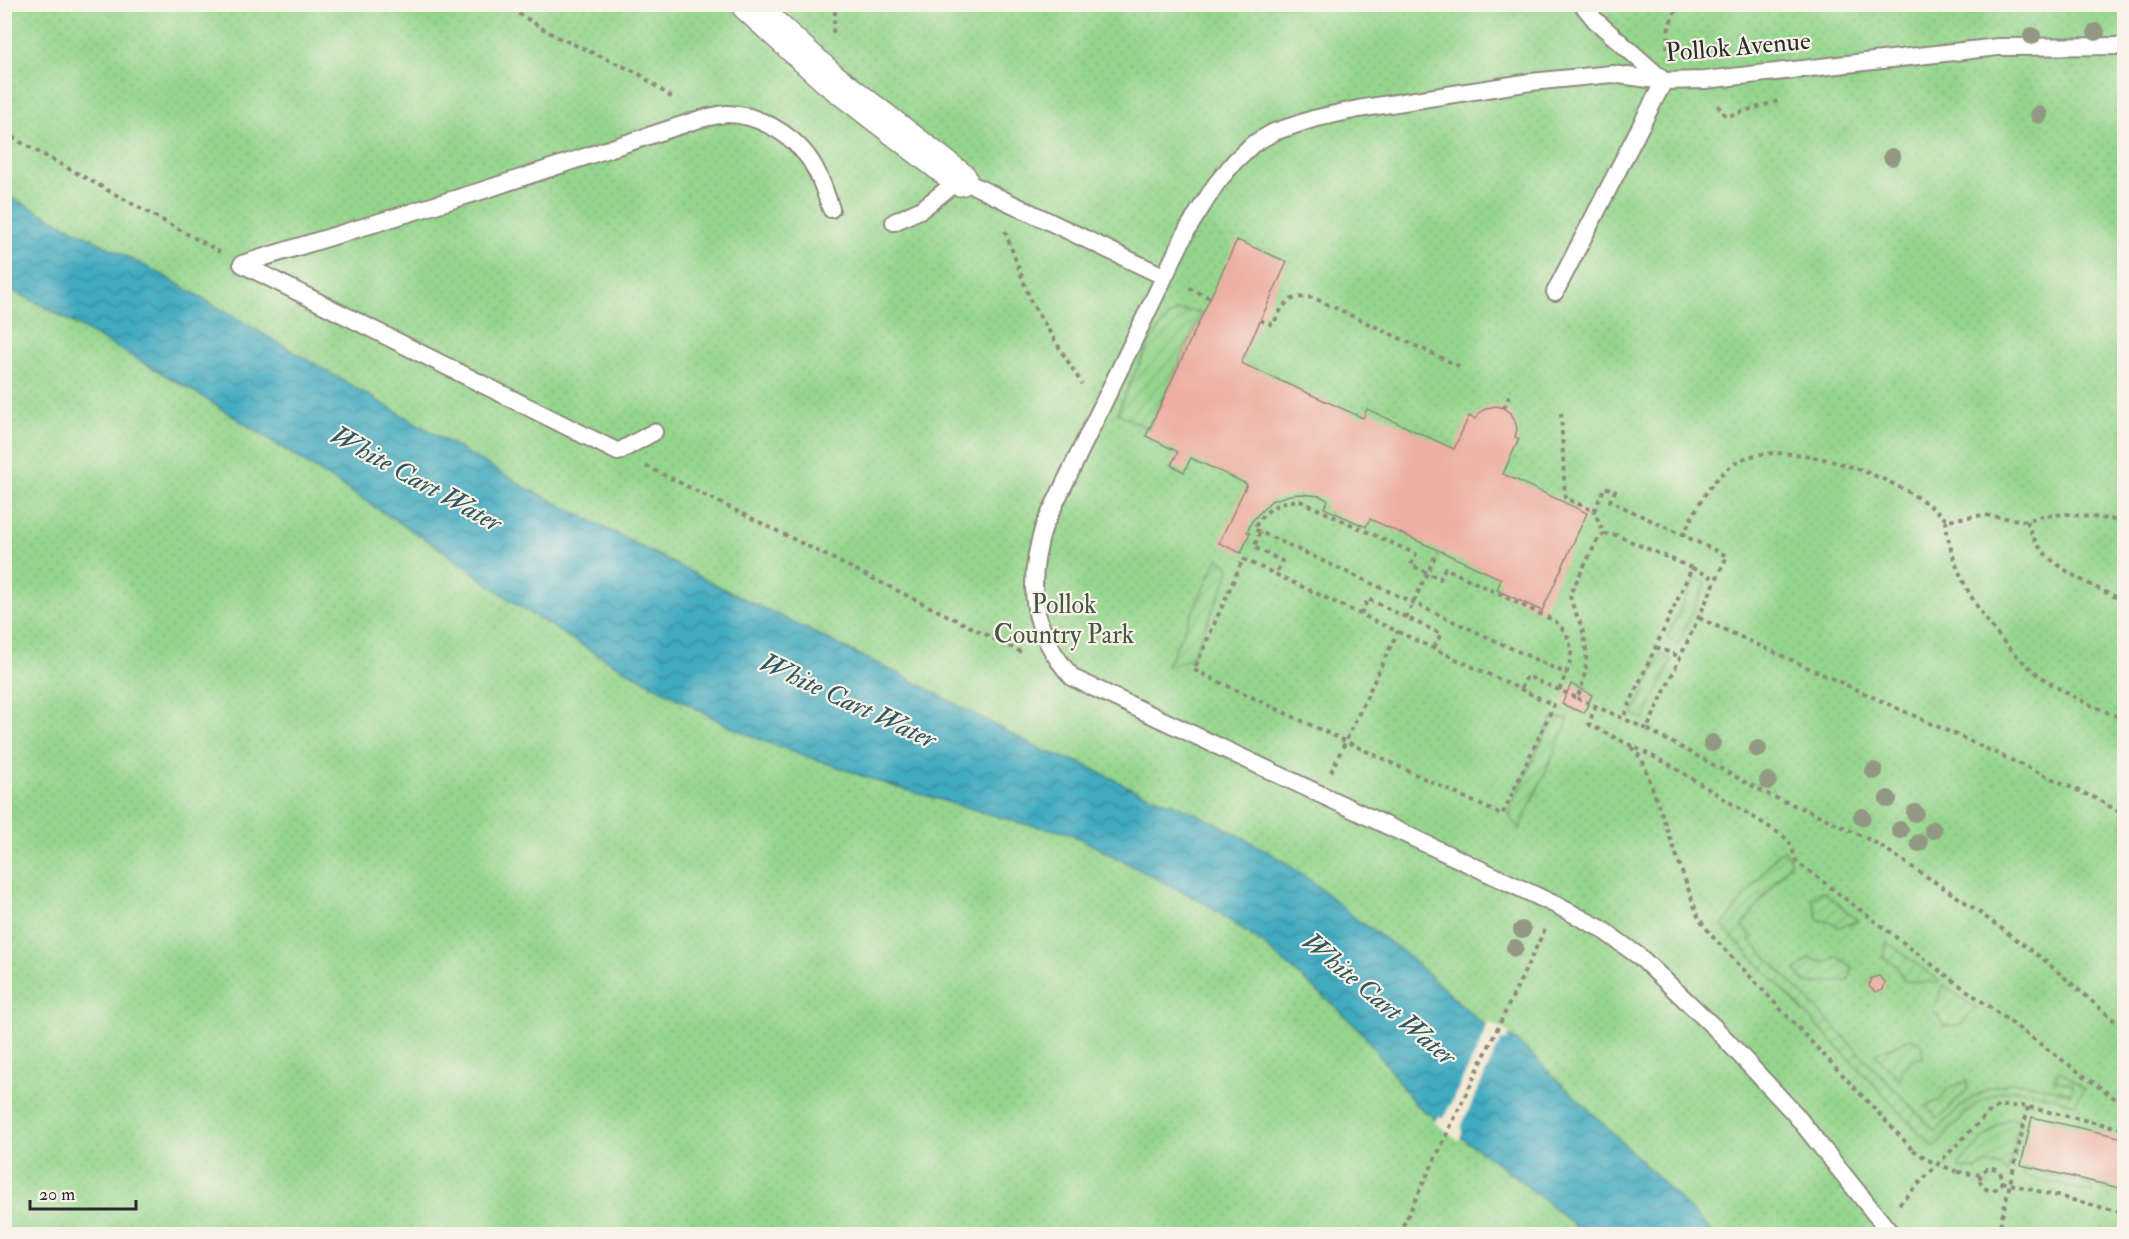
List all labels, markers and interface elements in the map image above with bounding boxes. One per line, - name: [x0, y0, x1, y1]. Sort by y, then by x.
- street label: Pollok Avenue: [1664, 25, 1812, 69]
- water label: White Cart Water: [325, 418, 509, 541]
- park label: Pollok Country Park: [994, 589, 1135, 651]
- water label: White Cart Water: [755, 646, 943, 757]
- water label: White Cart Water: [1295, 925, 1464, 1074]
- scale bar: [30, 1173, 136, 1211]
- text: 20 m: [39, 1183, 75, 1206]

